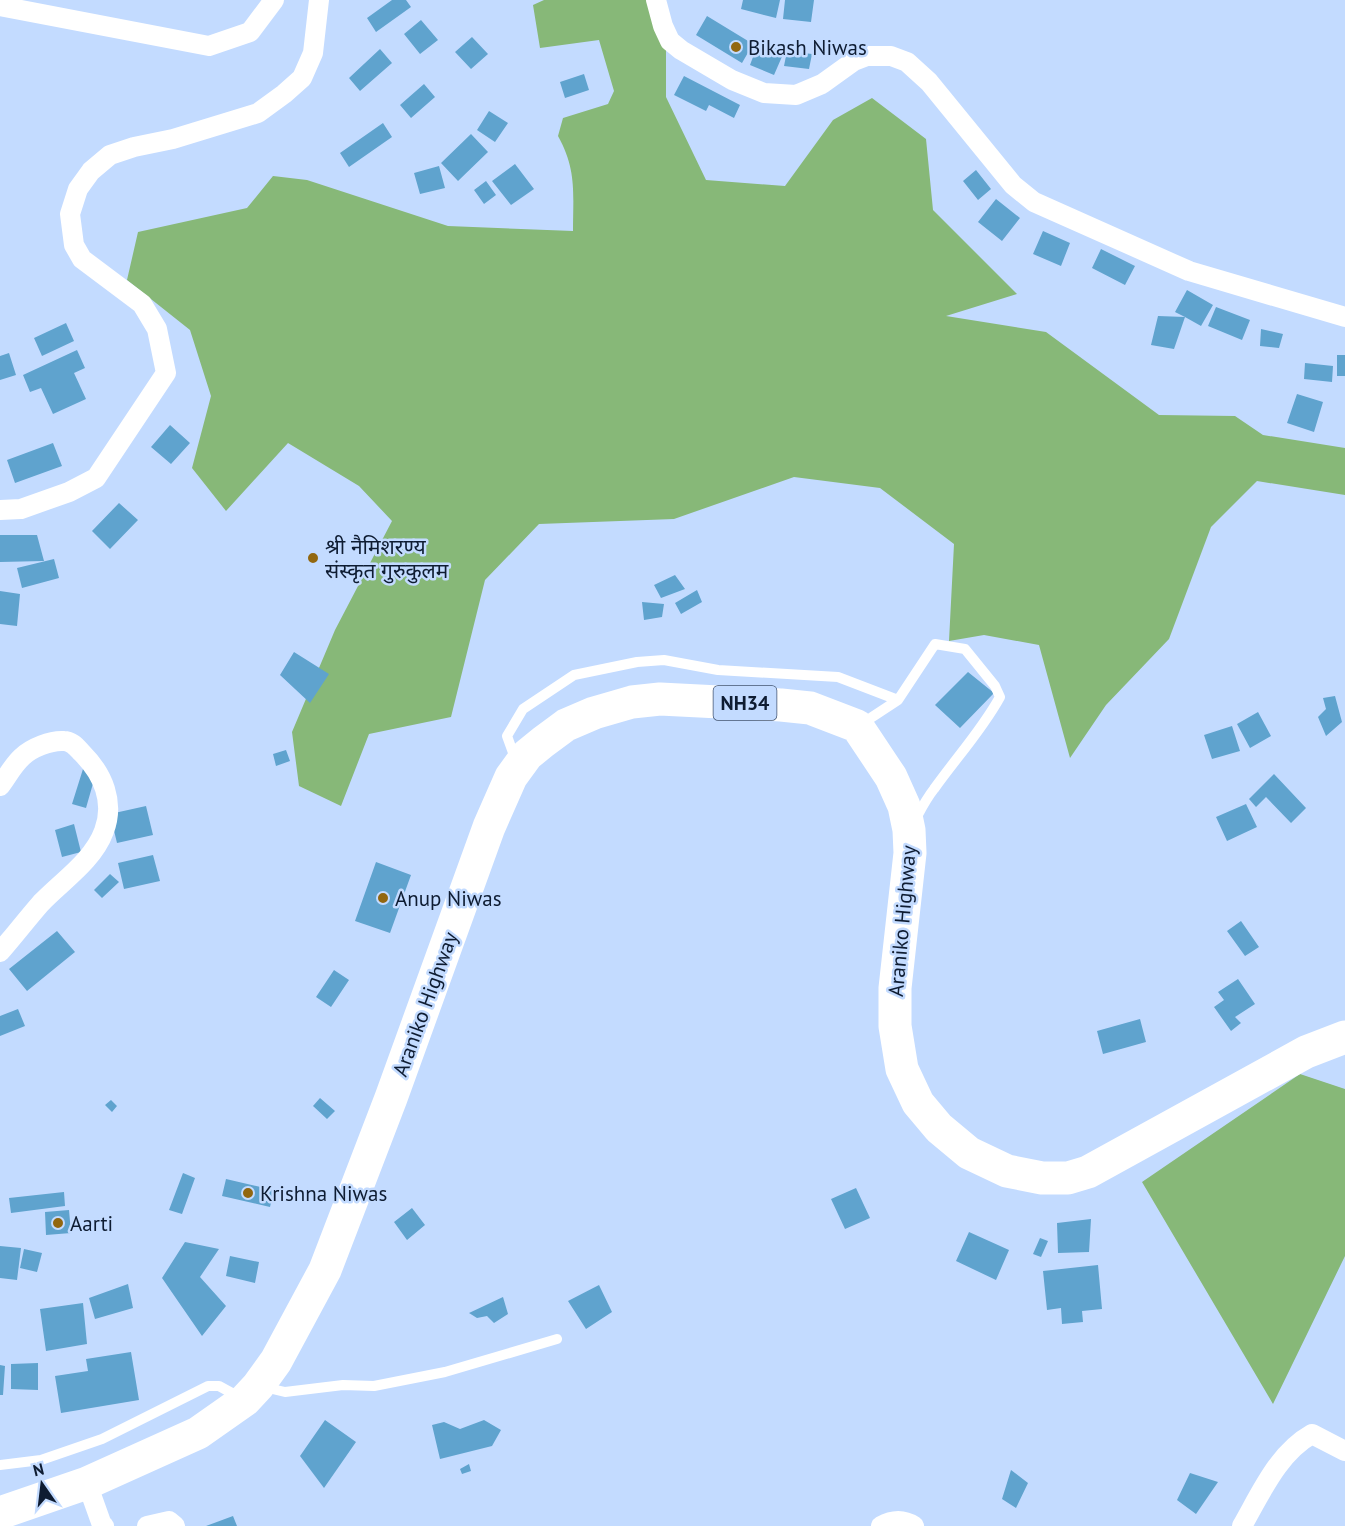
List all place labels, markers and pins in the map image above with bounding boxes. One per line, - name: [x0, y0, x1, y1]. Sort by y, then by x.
- place label: Bikash Niwas: [748, 34, 867, 61]
- marker: Bikash Niwas: [729, 40, 743, 54]
- place label: श्री नैमिशरण्य संस्कृत गुरुकुलम: [325, 533, 449, 584]
- marker: श्री नैमिशरण्य संस्कृत गुरुकुलम: [306, 551, 320, 565]
- place label: Anup Niwas: [395, 885, 502, 912]
- marker: Anup Niwas: [376, 891, 390, 905]
- place label: Krishna Niwas: [260, 1180, 387, 1207]
- marker: Krishna Niwas: [241, 1186, 255, 1200]
- place label: Aarti: [70, 1210, 113, 1237]
- marker: Aarti: [51, 1216, 65, 1230]

